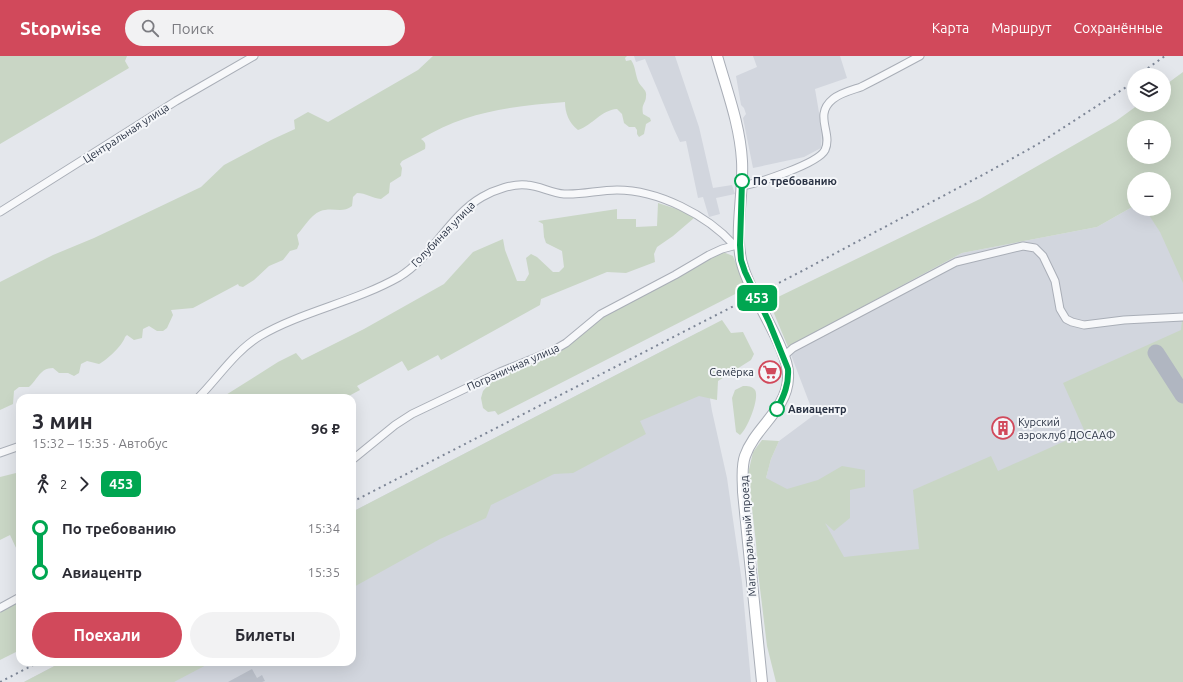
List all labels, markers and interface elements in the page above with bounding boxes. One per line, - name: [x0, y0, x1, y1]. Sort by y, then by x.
- search box: [125, 10, 405, 46]
- text: Stopwise: [20, 17, 101, 39]
- icon: search: [139, 17, 161, 39]
- text: Поиск: [171, 20, 214, 37]
- text: Карта: [932, 20, 969, 36]
- text: Маршрут: [991, 20, 1052, 36]
- text: Сохранённые: [1074, 20, 1163, 36]
- map controls: [1127, 68, 1171, 216]
- button: layers: [1127, 68, 1171, 112]
- street label: Центральная улица: [81, 101, 171, 165]
- button: +: [1127, 120, 1171, 164]
- button: −: [1127, 172, 1171, 216]
- marker: По требованию: [734, 173, 750, 189]
- place label: По требованию: [753, 175, 837, 187]
- street label: Голубиная улица: [409, 199, 477, 269]
- line badge: 453: [734, 285, 780, 311]
- text: 453: [745, 290, 769, 306]
- street label: Пограничная улица: [465, 341, 561, 393]
- supermarket icon: Семёрка: [757, 359, 783, 385]
- place label: Семёрка: [709, 366, 754, 378]
- marker: Авиацентр: [769, 401, 785, 417]
- place label: Авиацентр: [788, 403, 847, 415]
- text: 3 мин: [32, 408, 93, 433]
- building icon: Курский аэроклуб ДОСААФ: [990, 415, 1016, 441]
- place label: Курский аэроклуб ДОСААФ: [1018, 416, 1116, 441]
- text: 96 ₽: [311, 420, 340, 437]
- text: 15:32 – 15:35 · Автобус: [32, 436, 168, 450]
- icon: walk: [32, 473, 54, 495]
- icon: forward: [73, 473, 95, 495]
- street label: Магистральный проезд: [738, 475, 758, 597]
- text: 453: [109, 476, 133, 492]
- text: 2: [60, 477, 67, 491]
- text: По требованию: [62, 520, 176, 537]
- text: 15:34: [307, 521, 340, 535]
- text: Авиацентр: [62, 564, 142, 581]
- text: 15:35: [307, 565, 340, 579]
- button: Поехали: [32, 612, 182, 658]
- button: Билеты: [190, 612, 340, 658]

